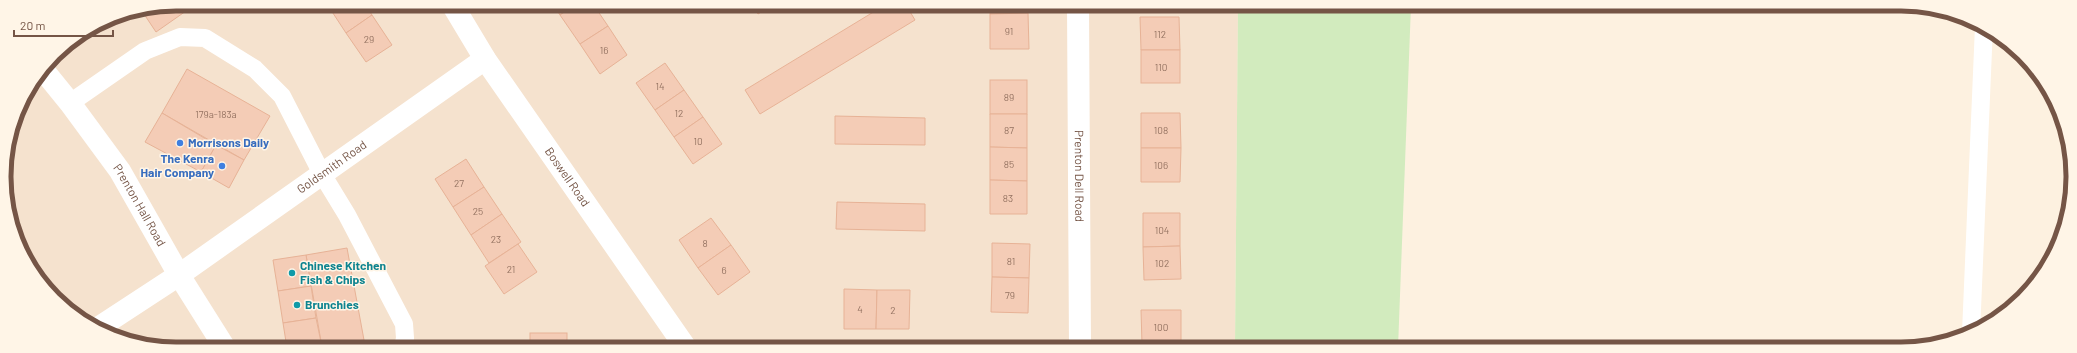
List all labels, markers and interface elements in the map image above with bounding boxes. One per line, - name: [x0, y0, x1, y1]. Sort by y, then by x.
- scale bar: [14, 12, 113, 38]
- text: 20 m: [20, 18, 46, 32]
- house number: 91: [1005, 25, 1013, 37]
- house number: 112: [1154, 28, 1166, 40]
- house number: 29: [364, 33, 374, 45]
- house number: 16: [600, 44, 608, 56]
- house number: 110: [1155, 61, 1167, 73]
- house number: 14: [655, 80, 665, 92]
- house number: 89: [1004, 91, 1014, 103]
- house number: 12: [675, 107, 683, 119]
- house number: 179a-183a: [195, 108, 237, 120]
- house number: 87: [1004, 124, 1014, 136]
- house number: 108: [1154, 124, 1168, 136]
- street label: Prenton Dell Road: [1073, 130, 1087, 222]
- place label: Morrisons Daily: [188, 135, 269, 149]
- house number: 10: [693, 135, 703, 147]
- street label: Goldsmith Road: [294, 137, 369, 196]
- marker: Morrisons Daily: [175, 138, 185, 148]
- street label: Boswell Road: [543, 144, 593, 209]
- place label: The Kenra Hair Company: [141, 151, 214, 179]
- house number: 85: [1004, 158, 1014, 170]
- house number: 106: [1154, 159, 1168, 171]
- street label: Prenton Hall Road: [111, 161, 169, 248]
- marker: The Kenra Hair Company: [217, 161, 227, 171]
- house number: 27: [454, 177, 464, 189]
- house number: 83: [1003, 192, 1013, 204]
- house number: 25: [473, 205, 483, 217]
- house number: 104: [1155, 224, 1169, 236]
- house number: 23: [491, 233, 501, 245]
- house number: 8: [702, 237, 708, 249]
- house number: 81: [1007, 255, 1015, 267]
- house number: 102: [1155, 257, 1169, 269]
- place label: Chinese Kitchen Fish & Chips: [300, 258, 386, 286]
- house number: 21: [507, 263, 515, 275]
- house number: 6: [721, 264, 727, 276]
- marker: Chinese Kitchen Fish & Chips: [287, 268, 297, 278]
- house number: 79: [1005, 289, 1015, 301]
- place label: Brunchies: [305, 297, 359, 311]
- marker: Brunchies: [292, 300, 302, 310]
- house number: 4: [857, 303, 863, 315]
- house number: 2: [890, 304, 896, 316]
- house number: 100: [1154, 321, 1168, 333]

